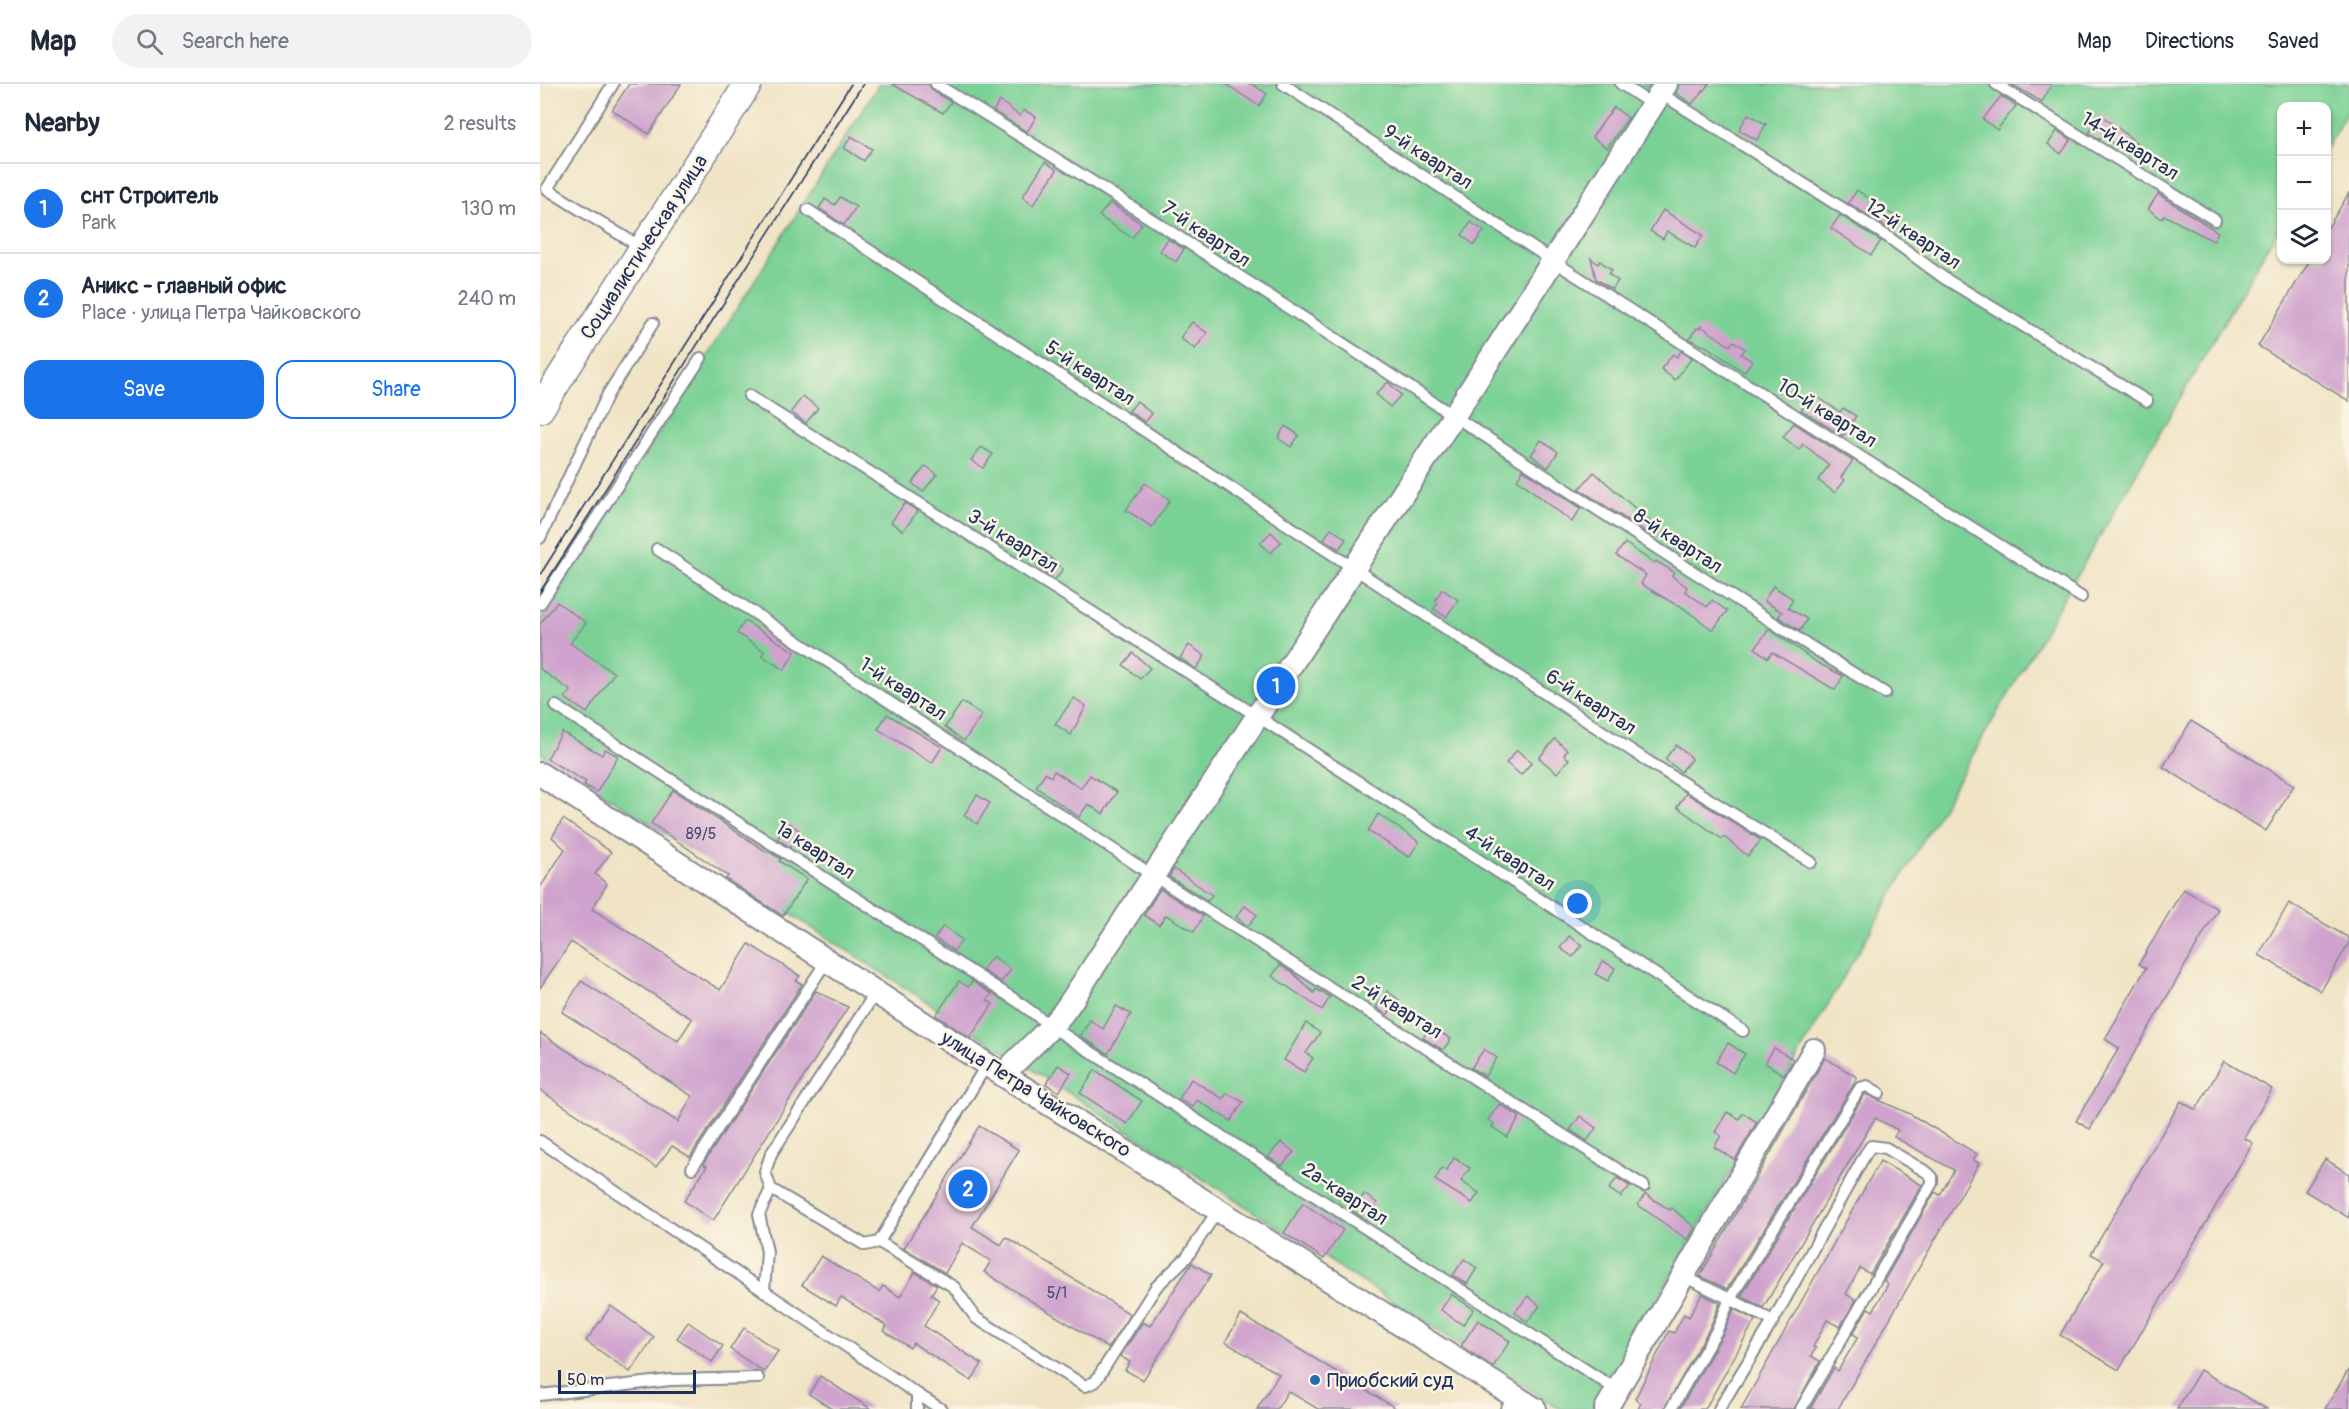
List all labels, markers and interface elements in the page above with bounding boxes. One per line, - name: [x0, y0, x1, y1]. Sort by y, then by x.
- search box: [112, 14, 532, 68]
- text: Map: [30, 24, 76, 59]
- icon: search: [133, 25, 166, 58]
- text: Search here: [181, 27, 289, 55]
- text: Map: [2077, 28, 2112, 55]
- text: Directions: [2145, 28, 2234, 55]
- text: Saved: [2267, 28, 2319, 55]
- map controls: [2277, 102, 2331, 264]
- button: +: [2277, 102, 2331, 156]
- street label: 14-й квартал: [2076, 106, 2184, 186]
- text: Nearby: [24, 107, 100, 139]
- text: 2 results: [444, 111, 516, 136]
- street label: 9-й квартал: [1379, 119, 1477, 195]
- street label: Социалистическая улица: [575, 150, 713, 344]
- button: −: [2277, 156, 2331, 210]
- text: снт Строитель: [81, 182, 219, 210]
- street label: 12-й квартал: [1860, 193, 1966, 275]
- street label: 7-й квартал: [1157, 195, 1255, 273]
- text: 1: [40, 196, 47, 221]
- text: 130 m: [461, 196, 516, 221]
- text: Park: [81, 210, 116, 235]
- button: layers: [2277, 210, 2331, 264]
- text: Аникс - главный офис: [81, 272, 286, 300]
- text: 2: [38, 286, 49, 311]
- text: 240 m: [457, 286, 516, 311]
- text: Place · улица Петра Чайковского: [81, 300, 361, 325]
- street label: 5-й квартал: [1040, 335, 1140, 411]
- button: Save: [24, 360, 264, 419]
- button: Share: [276, 360, 516, 419]
- street label: 10-й квартал: [1773, 373, 1881, 453]
- street label: 3-й квартал: [963, 503, 1063, 579]
- street label: 8-й квартал: [1629, 503, 1727, 579]
- street label: 1-й квартал: [855, 652, 951, 726]
- pin: 1: [1256, 664, 1296, 708]
- street label: 6-й квартал: [1541, 664, 1641, 740]
- street label: 1а квартал: [770, 815, 860, 885]
- street label: 4-й квартал: [1460, 820, 1560, 896]
- house number: 89/5: [686, 824, 716, 844]
- your location: [1563, 889, 1592, 918]
- street label: 2-й квартал: [1347, 969, 1447, 1045]
- street label: улица Петра Чайковского: [935, 1025, 1136, 1163]
- street label: 2а-квартал: [1297, 1157, 1393, 1231]
- pin: 2: [948, 1166, 988, 1212]
- house number: 5/1: [1047, 1283, 1067, 1303]
- scale bar: [558, 1367, 696, 1394]
- place label: Приобский суд: [1327, 1368, 1454, 1393]
- text: 50 m: [567, 1370, 604, 1390]
- marker: Приобский суд: [1308, 1373, 1322, 1387]

